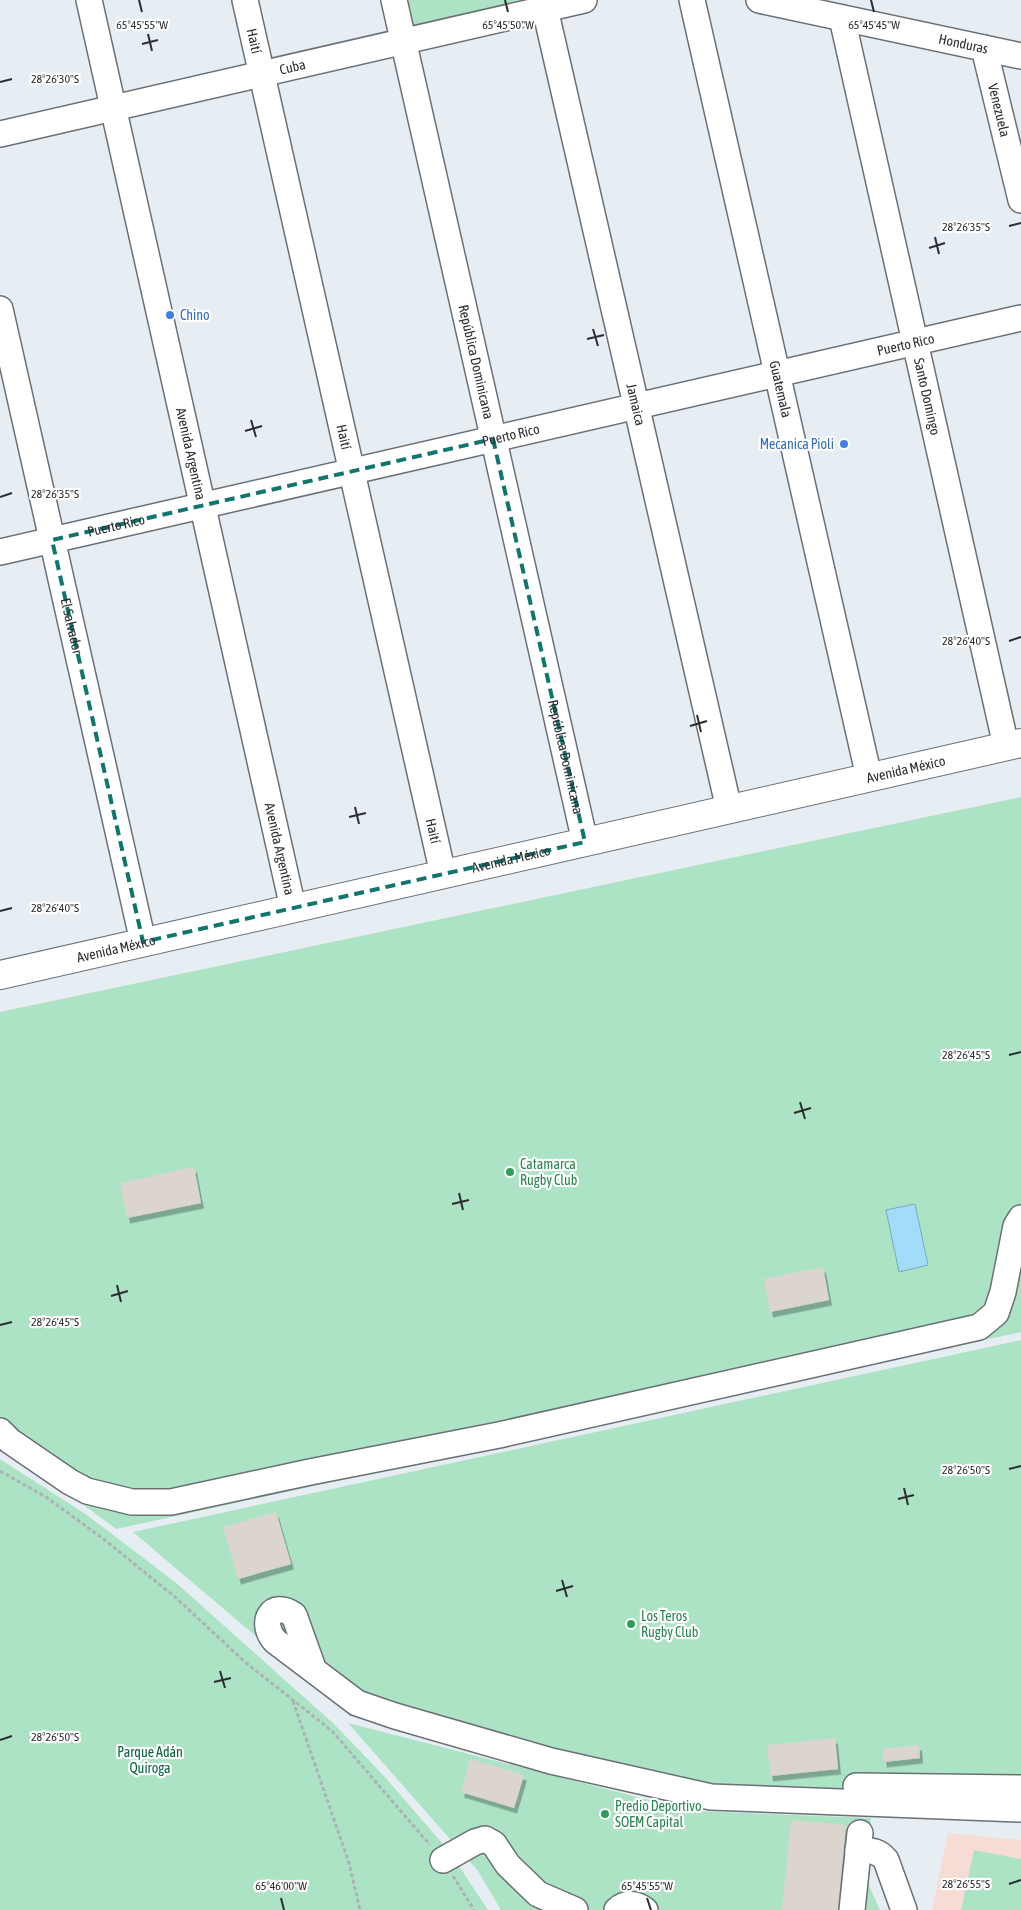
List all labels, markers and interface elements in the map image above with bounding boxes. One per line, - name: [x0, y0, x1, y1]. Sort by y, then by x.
- text: 65°45'55"W: [116, 18, 168, 32]
- text: 65°45'50"W: [482, 18, 534, 32]
- text: 65°45'45"W: [848, 18, 900, 32]
- street label: Haití: [244, 27, 265, 55]
- street label: Honduras: [937, 31, 990, 57]
- street label: Cuba: [278, 56, 307, 78]
- text: 28°26'30"S: [31, 72, 79, 86]
- street label: Venezuela: [985, 82, 1013, 138]
- text: 28°26'35"S: [942, 220, 990, 234]
- street label: República Dominicana: [455, 303, 497, 421]
- place label: Chino: [180, 307, 210, 323]
- marker: Chino: [164, 309, 176, 321]
- street label: Puerto Rico: [875, 330, 936, 359]
- street label: Santo Domingo: [911, 356, 944, 437]
- street label: Guatemala: [766, 359, 795, 419]
- street label: Jamaica: [623, 382, 649, 427]
- street label: Avenida Argentina: [173, 406, 209, 501]
- street label: Puerto Rico: [480, 421, 541, 449]
- street label: Haití: [333, 423, 355, 451]
- place label: Mecanica Pioli: [760, 436, 834, 452]
- marker: Mecanica Pioli: [838, 438, 850, 450]
- text: 28°26'35"S: [31, 487, 79, 501]
- street label: Puerto Rico: [86, 511, 146, 540]
- street label: El Salvador: [58, 596, 86, 656]
- text: 28°26'40"S: [942, 634, 990, 648]
- street label: República Dominicana: [545, 698, 586, 815]
- street label: Avenida México: [865, 752, 947, 786]
- street label: Avenida Argentina: [262, 801, 298, 896]
- street label: Haití: [423, 817, 444, 845]
- street label: Avenida México: [470, 842, 552, 876]
- text: 28°26'40"S: [31, 901, 79, 915]
- street label: Avenida México: [75, 932, 157, 965]
- text: 28°26'45"S: [942, 1048, 990, 1062]
- place label: Catamarca Rugby Club: [520, 1156, 578, 1188]
- marker: Catamarca Rugby Club: [504, 1166, 516, 1178]
- text: 28°26'45"S: [31, 1315, 79, 1329]
- text: 28°26'50"S: [942, 1463, 990, 1477]
- place label: Los Teros Rugby Club: [641, 1608, 699, 1640]
- marker: Los Teros Rugby Club: [625, 1618, 637, 1630]
- text: 28°26'50"S: [31, 1730, 79, 1744]
- park label: Parque Adán Quiroga: [117, 1744, 183, 1776]
- place label: Predio Deportivo SOEM Capital: [615, 1798, 702, 1830]
- marker: Predio Deportivo SOEM Capital: [599, 1808, 611, 1820]
- text: 28°26'55"S: [942, 1877, 990, 1891]
- text: 65°46'00"W: [255, 1879, 307, 1893]
- text: 65°45'55"W: [621, 1879, 673, 1893]

